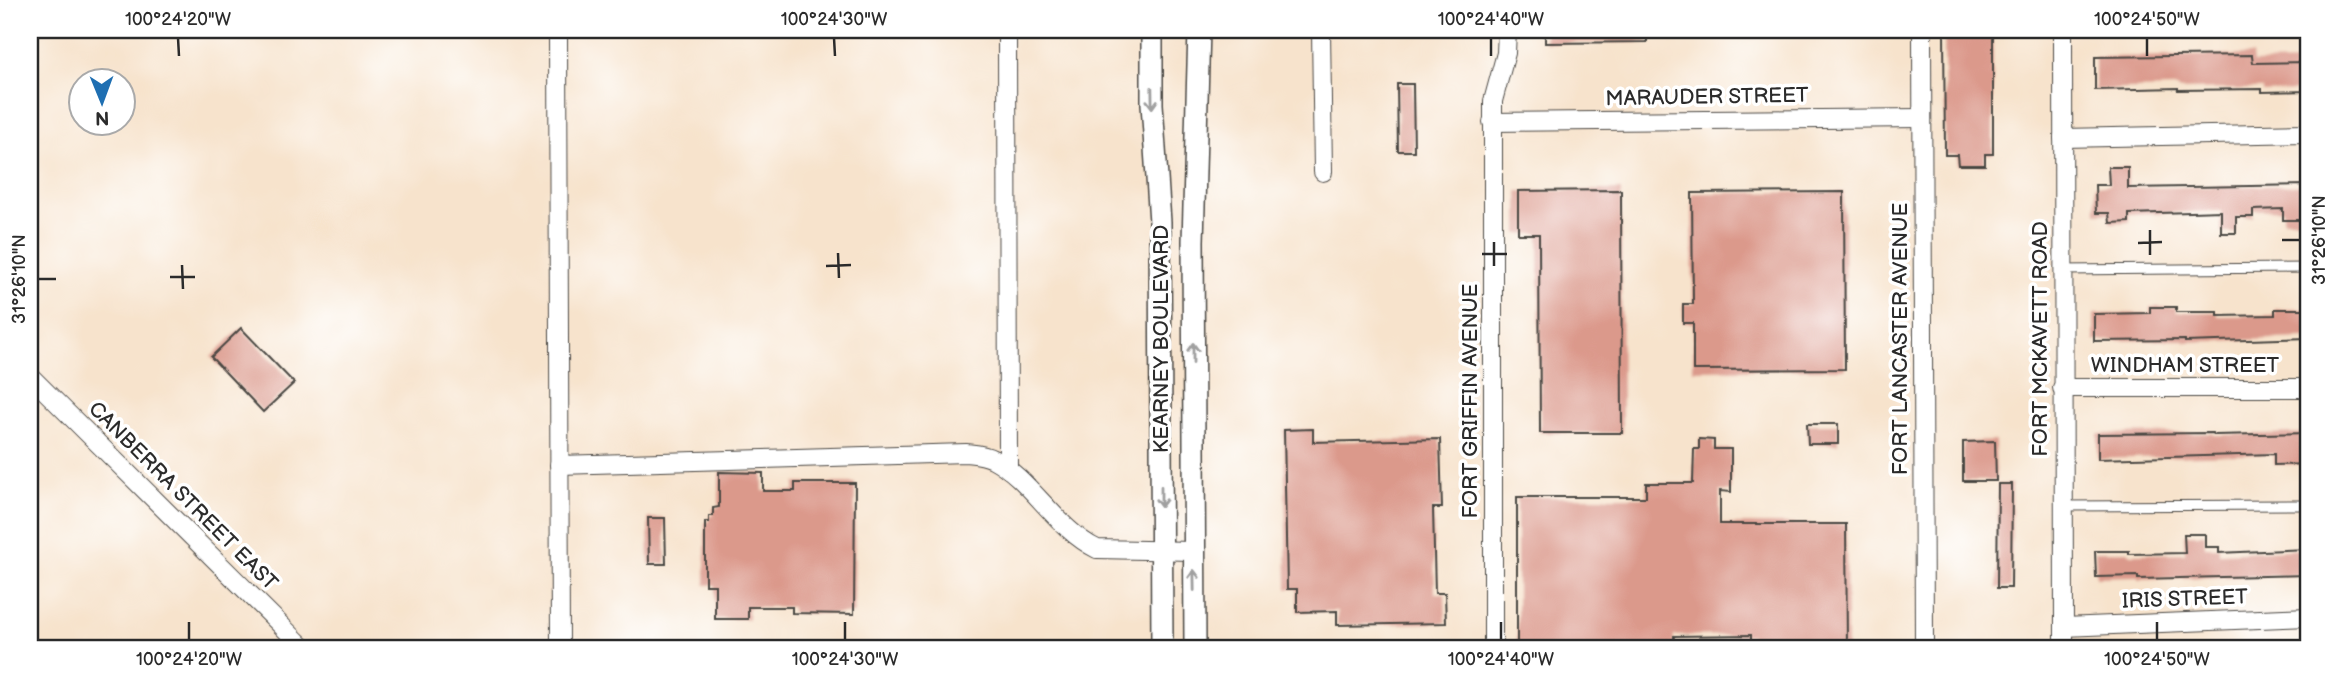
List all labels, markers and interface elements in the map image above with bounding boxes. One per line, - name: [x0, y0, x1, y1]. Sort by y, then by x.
- text: 100°24'20"W: [125, 9, 232, 30]
- text: 100°24'30"W: [781, 9, 888, 30]
- text: 100°24'40"W: [1438, 9, 1545, 30]
- text: 100°24'50"W: [2094, 9, 2200, 30]
- north arrow: [66, 66, 136, 136]
- street label: MARAUDER STREET: [1605, 83, 1809, 111]
- one-way arrow: [1145, 86, 1159, 109]
- text: N: [95, 106, 110, 129]
- text: 31°26'10"N: [2309, 195, 2330, 285]
- street label: FORT LANCASTER AVENUE: [1888, 203, 1913, 475]
- street label: FORT MCKAVETT ROAD: [2028, 221, 2053, 457]
- street label: KEARNEY BOULEVARD: [1149, 225, 1174, 453]
- text: 31°26'10"N: [9, 234, 30, 324]
- street label: FORT GRIFFIN AVENUE: [1458, 284, 1483, 518]
- one-way arrow: [1186, 341, 1200, 364]
- street label: WINDHAM STREET: [2091, 353, 2280, 378]
- street label: CANBERRA STREET EAST: [83, 396, 283, 596]
- one-way arrow: [1154, 485, 1168, 508]
- one-way arrow: [1187, 569, 1201, 592]
- street label: IRIS STREET: [2122, 584, 2249, 614]
- text: 100°24'20"W: [136, 649, 243, 670]
- text: 100°24'30"W: [792, 649, 899, 670]
- text: 100°24'40"W: [1448, 649, 1555, 670]
- text: 100°24'50"W: [2104, 649, 2210, 670]

